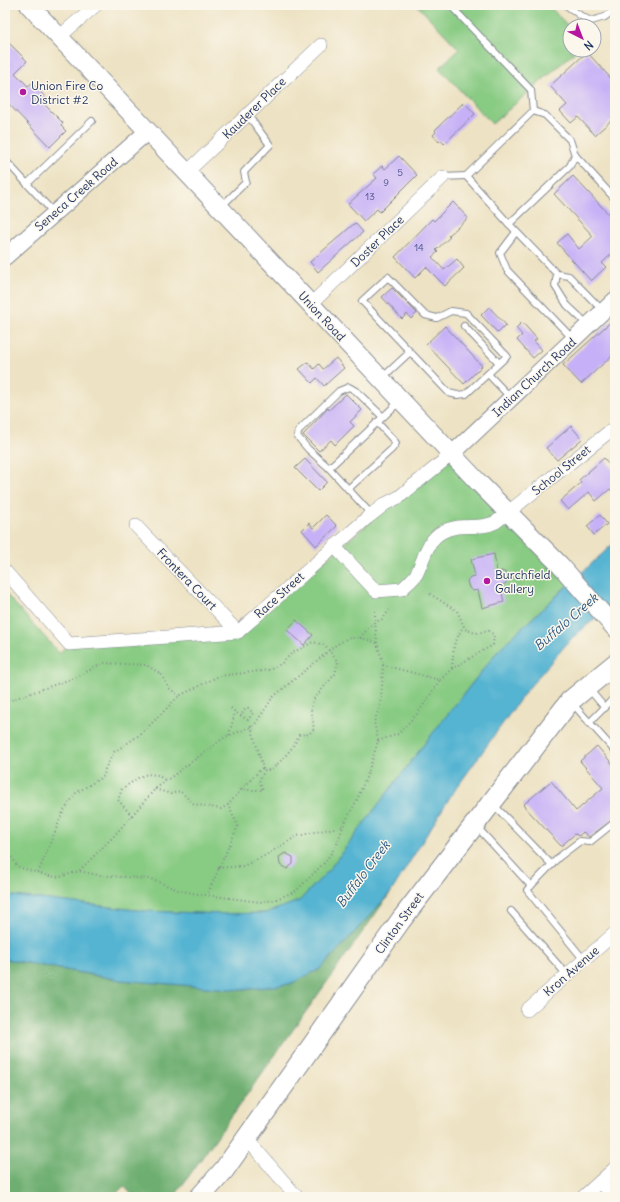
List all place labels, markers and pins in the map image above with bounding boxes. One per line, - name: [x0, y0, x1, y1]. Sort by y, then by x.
- place label: Union Fire Co District #2: [31, 78, 103, 107]
- marker: Union Fire Co District #2: [18, 87, 28, 97]
- place label: Burchfield Gallery: [495, 567, 550, 596]
- marker: Burchfield Gallery: [482, 576, 492, 586]

